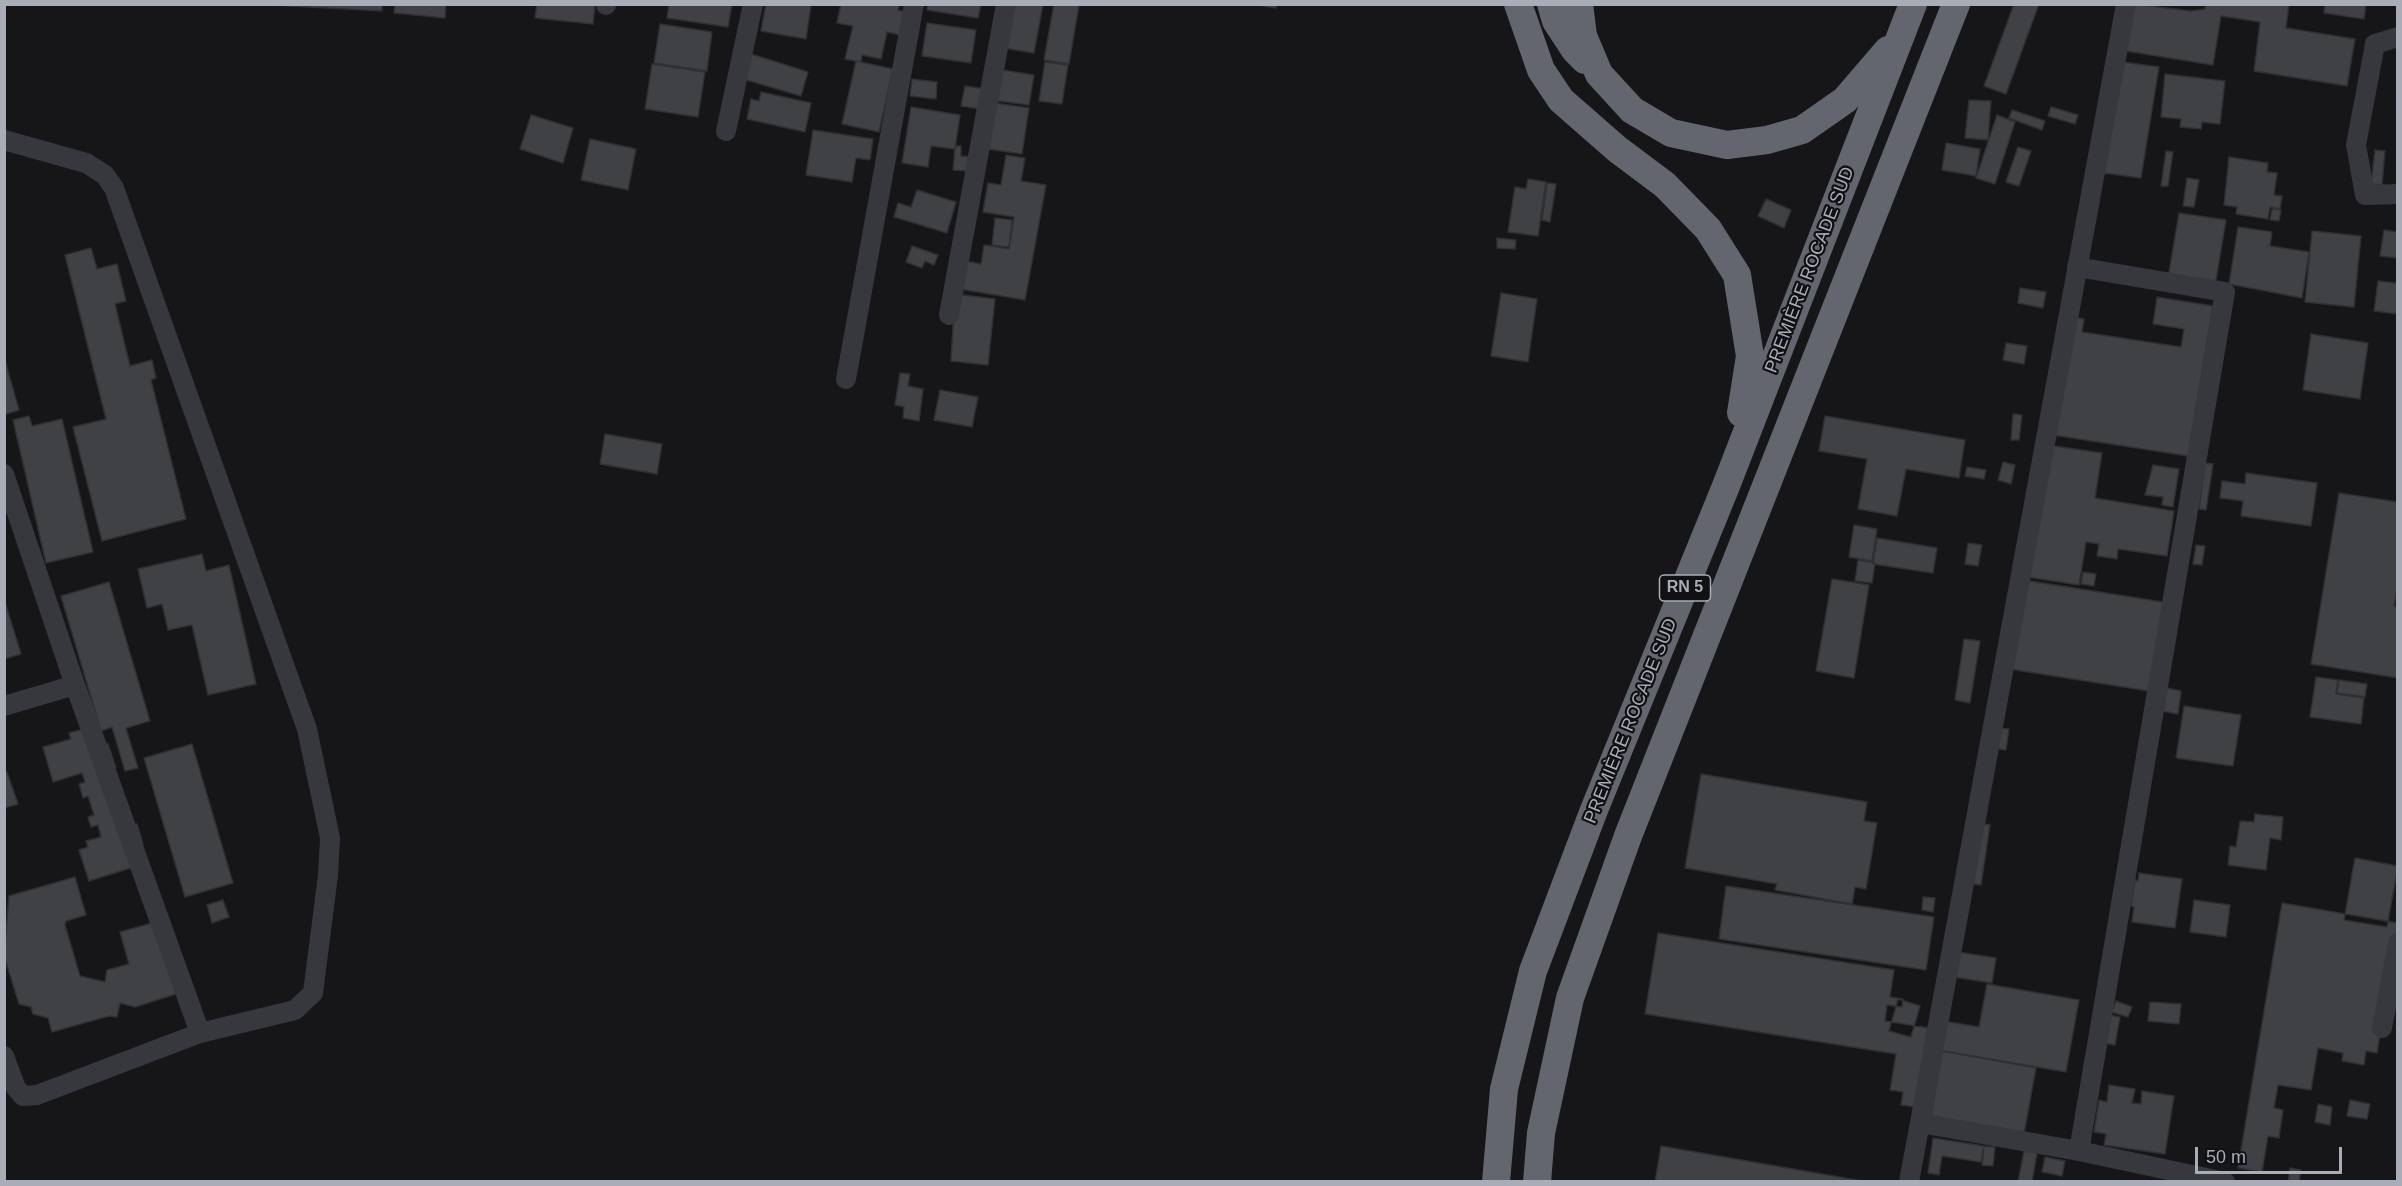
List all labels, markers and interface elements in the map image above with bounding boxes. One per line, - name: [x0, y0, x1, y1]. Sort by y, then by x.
- street label: PREMIÈRE ROCADE SUD: [1761, 164, 1859, 376]
- road number: RN 5: [1660, 575, 1710, 601]
- street label: PREMIÈRE ROCADE SUD: [1580, 615, 1682, 827]
- scale bar: [2198, 1135, 2345, 1173]
- text: 50 m: [2206, 1147, 2246, 1167]

